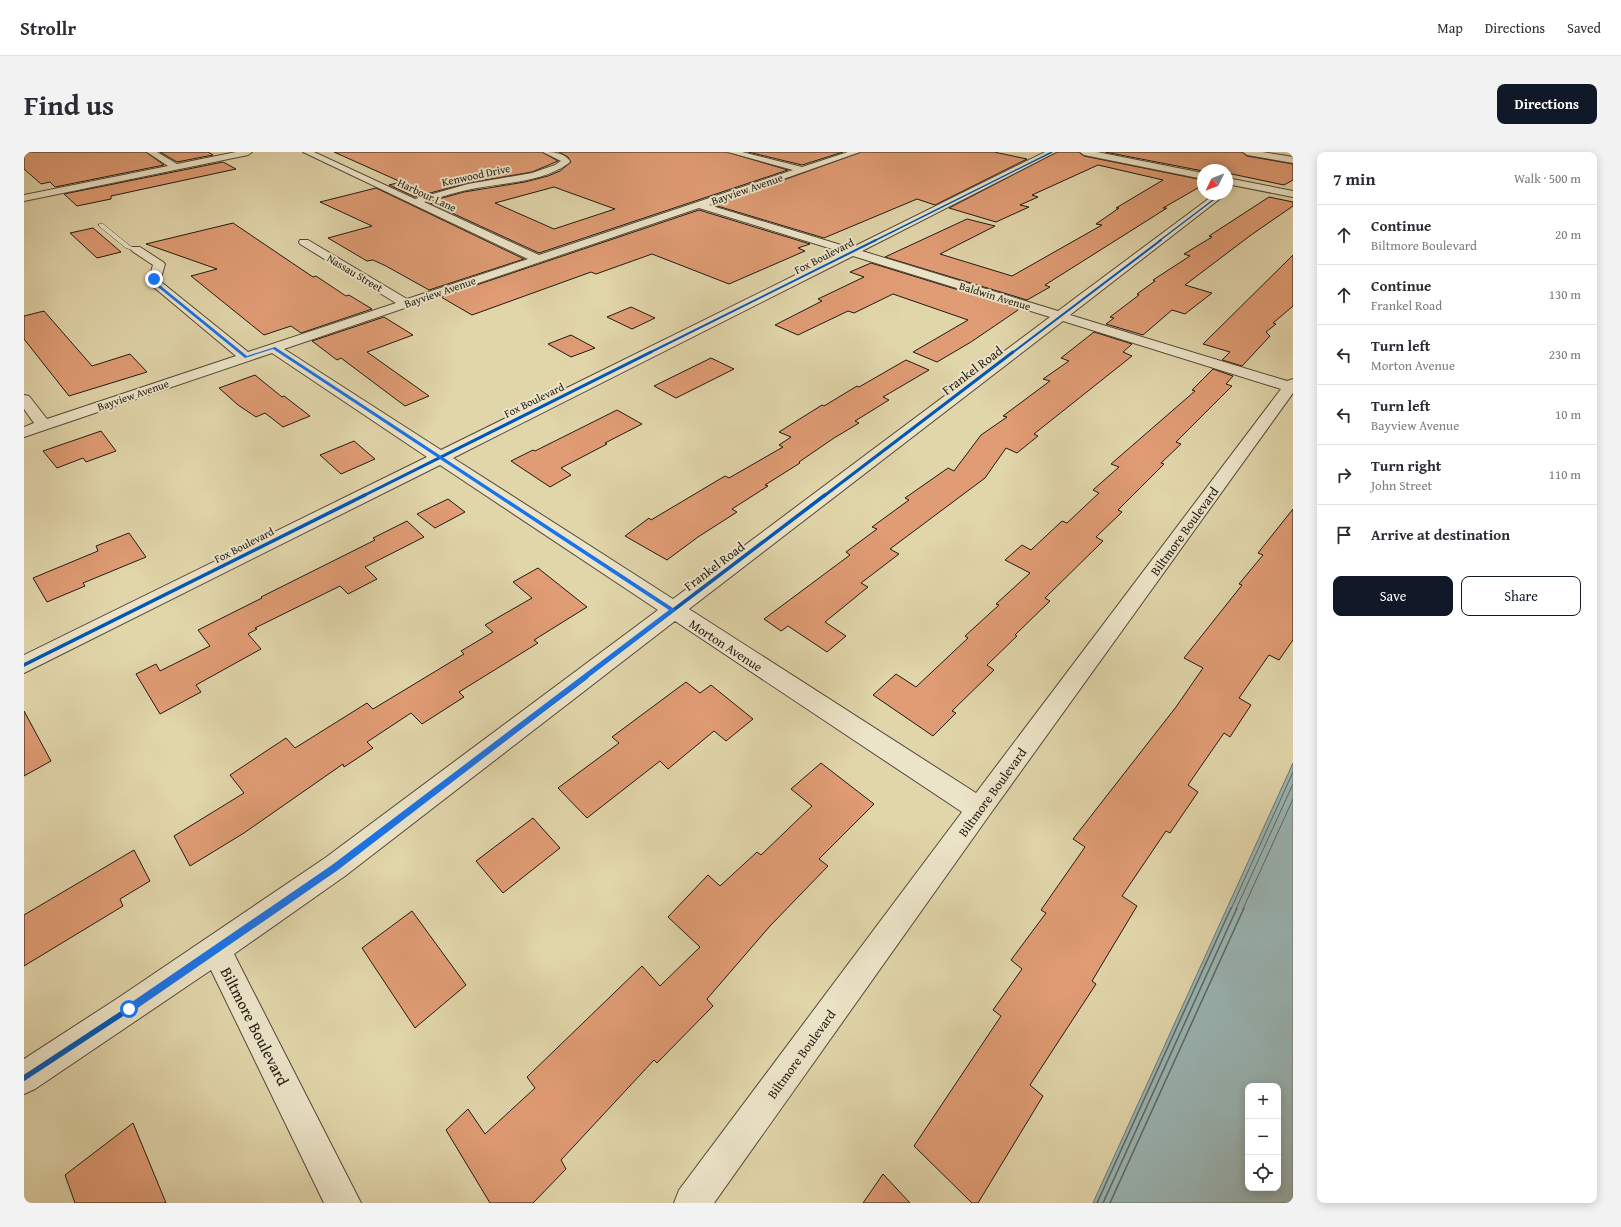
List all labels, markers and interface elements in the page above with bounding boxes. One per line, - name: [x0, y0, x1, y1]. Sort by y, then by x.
- text: Strollr: [20, 14, 76, 42]
- text: Map: [1437, 18, 1463, 38]
- text: Directions: [1485, 18, 1545, 38]
- text: Saved: [1567, 18, 1601, 38]
- text: Find us: [24, 84, 114, 125]
- button: Directions: [1497, 84, 1597, 124]
- street label: Kenwood Drive: [440, 160, 512, 190]
- north arrow: [1197, 164, 1233, 200]
- text: 7 min: [1333, 166, 1375, 191]
- street label: Bayview Avenue: [709, 169, 785, 209]
- text: Walk · 500 m: [1514, 169, 1581, 188]
- street label: Harbour Lane: [395, 174, 459, 216]
- text: Continue: [1371, 215, 1432, 236]
- icon: ahead: [1333, 224, 1355, 246]
- text: 20 m: [1555, 225, 1581, 244]
- street label: Fox Boulevard: [791, 234, 857, 278]
- text: Biltmore Boulevard: [1371, 236, 1477, 255]
- street label: Nassau Street: [324, 250, 386, 296]
- route end: [145, 270, 163, 288]
- street label: Bayview Avenue: [402, 272, 478, 312]
- text: Continue: [1371, 275, 1432, 296]
- street label: Baldwin Avenue: [957, 278, 1033, 314]
- icon: ahead: [1333, 284, 1355, 306]
- text: 130 m: [1549, 285, 1581, 304]
- text: Frankel Road: [1371, 296, 1442, 315]
- text: Turn left: [1371, 335, 1430, 356]
- street label: Frankel Road: [938, 341, 1006, 399]
- icon: left: [1333, 344, 1355, 366]
- text: 230 m: [1549, 345, 1581, 364]
- text: Morton Avenue: [1371, 356, 1455, 375]
- street label: Bayview Avenue: [95, 375, 171, 415]
- street label: Fox Boulevard: [501, 378, 567, 421]
- text: Turn left: [1371, 395, 1430, 416]
- icon: left: [1333, 404, 1355, 426]
- text: 10 m: [1555, 405, 1581, 424]
- text: Bayview Avenue: [1371, 416, 1459, 435]
- text: Turn right: [1371, 455, 1442, 476]
- icon: right: [1333, 464, 1355, 486]
- text: 110 m: [1549, 465, 1581, 484]
- text: John Street: [1371, 476, 1432, 495]
- street label: Biltmore Boulevard: [1146, 483, 1223, 580]
- street label: Fox Boulevard: [211, 523, 277, 567]
- icon: arrive: [1333, 524, 1355, 546]
- text: Arrive at destination: [1371, 524, 1510, 545]
- street label: Frankel Road: [680, 537, 748, 595]
- button: Save: [1333, 576, 1453, 616]
- button: Share: [1461, 576, 1581, 616]
- street label: Morton Avenue: [685, 615, 766, 676]
- street label: Biltmore Boulevard: [954, 744, 1031, 841]
- street label: Biltmore Boulevard: [215, 962, 295, 1090]
- route start: [120, 1000, 138, 1018]
- street label: Biltmore Boulevard: [763, 1006, 840, 1103]
- map controls: [1245, 1083, 1281, 1191]
- button: +: [1245, 1083, 1281, 1119]
- button: −: [1245, 1119, 1281, 1155]
- button: locate: [1245, 1155, 1281, 1191]

